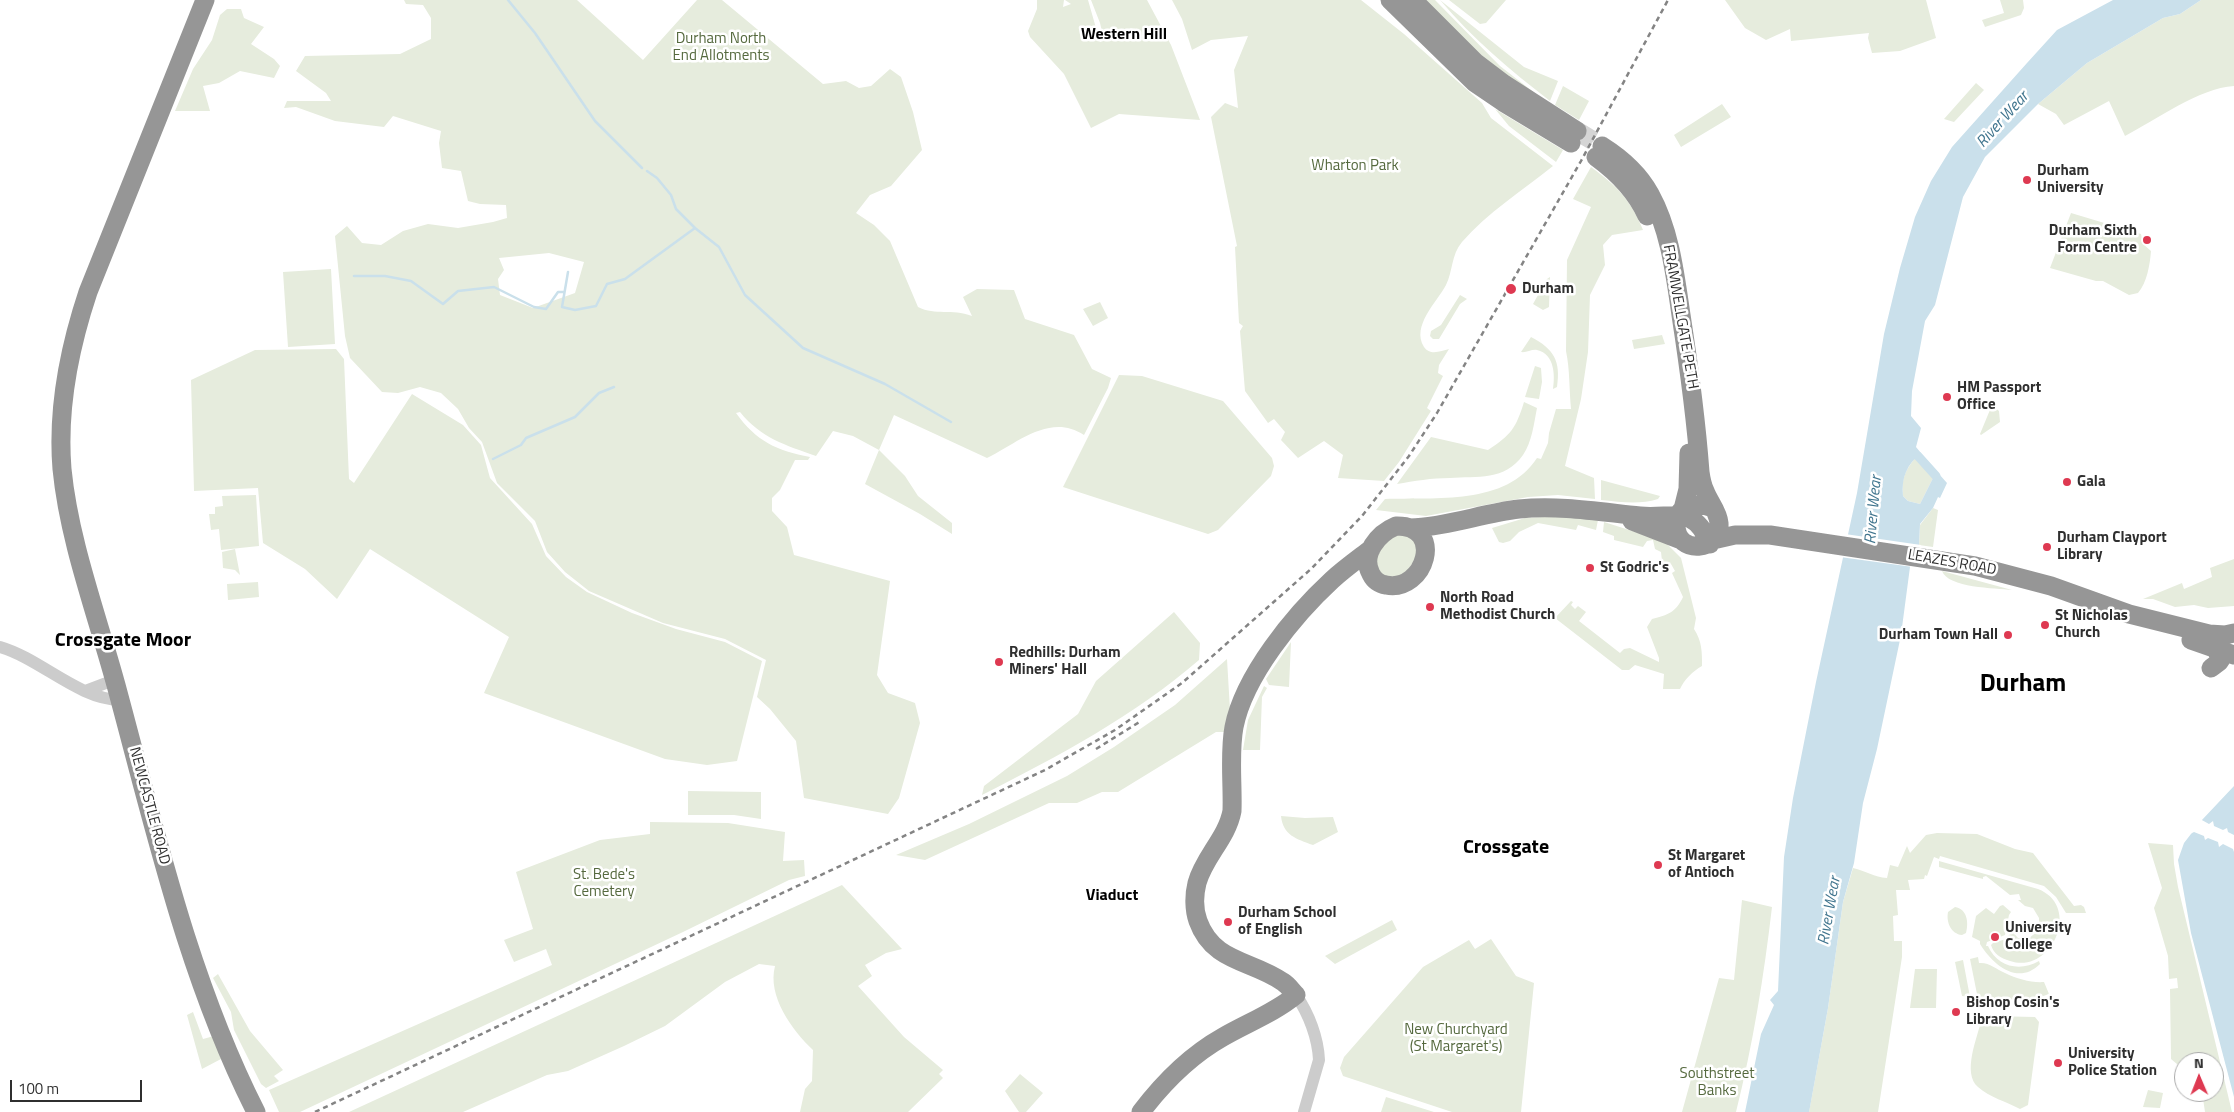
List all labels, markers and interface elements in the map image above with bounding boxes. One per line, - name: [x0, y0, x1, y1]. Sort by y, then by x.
- district label: Western Hill: [1081, 25, 1167, 45]
- park label: Durham North End Allotments: [673, 30, 769, 65]
- water label: River Wear: [1973, 88, 2033, 152]
- park label: Wharton Park: [1311, 157, 1399, 175]
- place label: Durham University: [2037, 162, 2103, 197]
- marker: Durham University: [2021, 174, 2033, 186]
- place label: Durham Sixth Form Centre: [2049, 222, 2137, 257]
- marker: Durham Sixth Form Centre: [2141, 234, 2153, 246]
- street label: FRAMWELLGATE PETH: [1658, 243, 1702, 391]
- place label: Durham: [1522, 280, 1574, 298]
- marker: Durham: [1504, 282, 1518, 296]
- place label: HM Passport Office: [1957, 379, 2041, 414]
- marker: HM Passport Office: [1941, 391, 1953, 403]
- place label: Gala: [2077, 473, 2106, 491]
- water label: River Wear: [1861, 475, 1887, 545]
- marker: Gala: [2061, 476, 2073, 488]
- place label: Durham Clayport Library: [2057, 529, 2167, 564]
- marker: Durham Clayport Library: [2041, 541, 2053, 553]
- street label: LEAZES ROAD: [1906, 546, 1998, 580]
- place label: St Godric's: [1600, 559, 1669, 577]
- marker: St Godric's: [1584, 562, 1596, 574]
- place label: North Road Methodist Church: [1440, 589, 1555, 624]
- marker: North Road Methodist Church: [1424, 601, 1436, 613]
- place label: St Nicholas Church: [2055, 607, 2128, 642]
- marker: St Nicholas Church: [2039, 619, 2051, 631]
- place label: Durham Town Hall: [1879, 626, 1998, 644]
- district label: Crossgate Moor: [55, 629, 191, 653]
- marker: Durham Town Hall: [2002, 629, 2014, 641]
- place label: Redhills: Durham Miners' Hall: [1009, 644, 1121, 679]
- marker: Redhills: Durham Miners' Hall: [993, 656, 1005, 668]
- district label: Durham: [1980, 670, 2066, 700]
- street label: NEWCASTLE ROAD: [125, 745, 173, 867]
- district label: Crossgate: [1463, 836, 1549, 860]
- place label: St Margaret of Antioch: [1668, 847, 1745, 882]
- marker: St Margaret of Antioch: [1652, 859, 1664, 871]
- park label: St. Bede's Cemetery: [573, 866, 635, 901]
- water label: River Wear: [1815, 876, 1845, 946]
- district label: Viaduct: [1086, 886, 1138, 906]
- place label: Durham School of English: [1238, 904, 1336, 939]
- marker: Durham School of English: [1222, 916, 1234, 928]
- place label: University College: [2005, 919, 2071, 954]
- marker: University College: [1989, 931, 2001, 943]
- place label: Bishop Cosin's Library: [1966, 994, 2060, 1029]
- marker: Bishop Cosin's Library: [1950, 1006, 1962, 1018]
- park label: New Churchyard (St Margaret's): [1404, 1021, 1508, 1056]
- place label: University Police Station: [2068, 1045, 2157, 1080]
- north arrow: [2174, 1052, 2224, 1102]
- text: N: [2194, 1052, 2204, 1073]
- marker: University Police Station: [2052, 1057, 2064, 1069]
- park label: Southstreet Banks: [1680, 1065, 1754, 1100]
- scale bar: [12, 1070, 145, 1102]
- text: 100 m: [18, 1077, 59, 1100]

